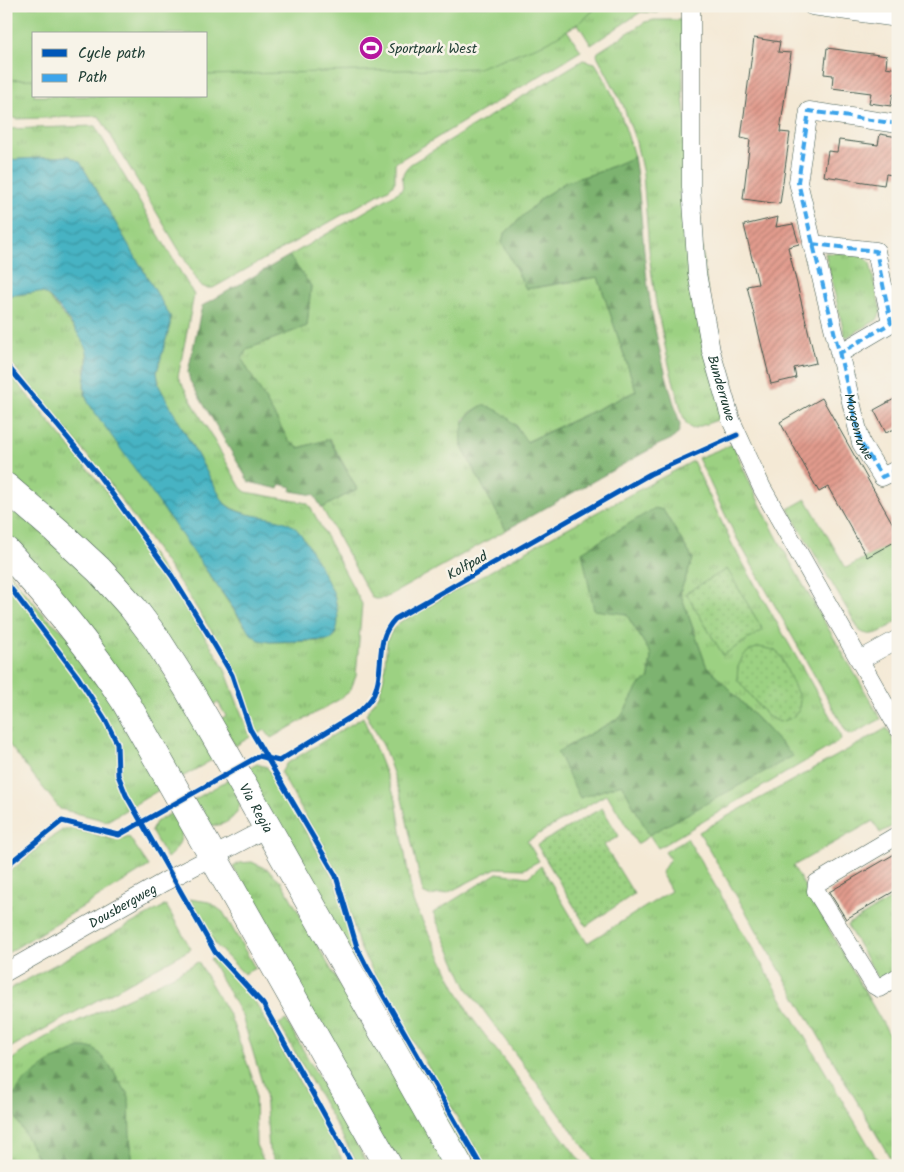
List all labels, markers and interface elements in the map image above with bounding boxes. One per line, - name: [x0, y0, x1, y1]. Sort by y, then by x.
- legend: [32, 32, 208, 98]
- sports icon: Sportpark West: [358, 35, 384, 61]
- place label: Sportpark West: [388, 38, 478, 60]
- text: Cycle path: [78, 42, 145, 66]
- text: Path: [78, 66, 107, 90]
- street label: Bunderruwe: [701, 352, 741, 425]
- street label: Morgenruwe: [837, 391, 880, 466]
- street label: Kolfpad: [443, 545, 493, 586]
- street label: Via Regia: [233, 780, 278, 838]
- street label: Dousbergweg: [85, 878, 161, 935]

